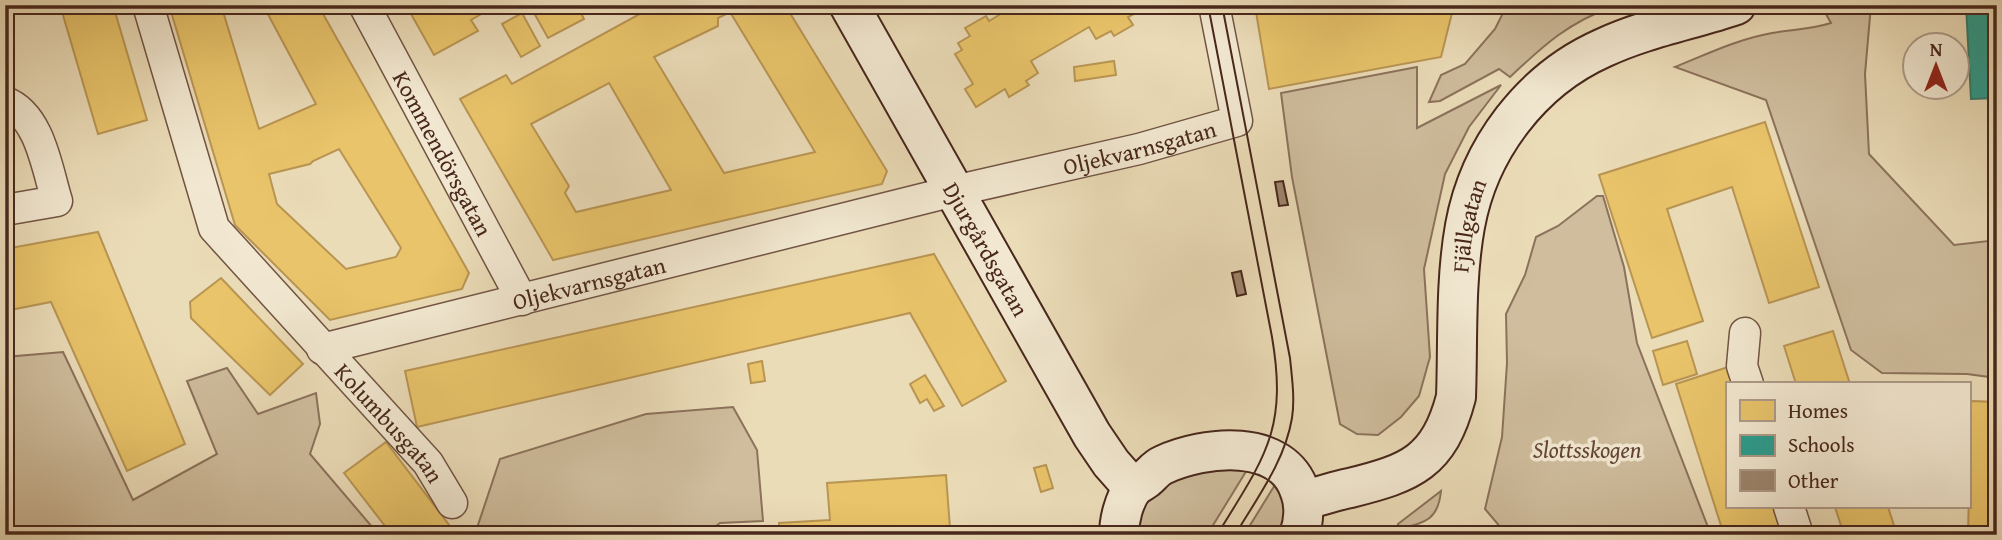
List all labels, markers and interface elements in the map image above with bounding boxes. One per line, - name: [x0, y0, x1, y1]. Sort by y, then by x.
- north arrow: [1900, 32, 1970, 102]
- text: N: [1930, 35, 1943, 63]
- street label: Kommendörsgatan: [385, 64, 501, 242]
- street label: Oljekvarnsgatan: [1060, 111, 1220, 182]
- street label: Fjällgatan: [1443, 174, 1494, 274]
- street label: Djurgårdsgatan: [936, 176, 1038, 322]
- street label: Oljekvarnsgatan: [509, 247, 669, 317]
- street label: Kolumbusgatan: [328, 355, 452, 489]
- legend: [1726, 382, 1970, 508]
- text: Homes: [1788, 395, 1848, 426]
- text: Schools: [1788, 429, 1855, 460]
- park label: Slottsskogen: [1533, 433, 1642, 466]
- text: Other: [1788, 465, 1839, 496]

